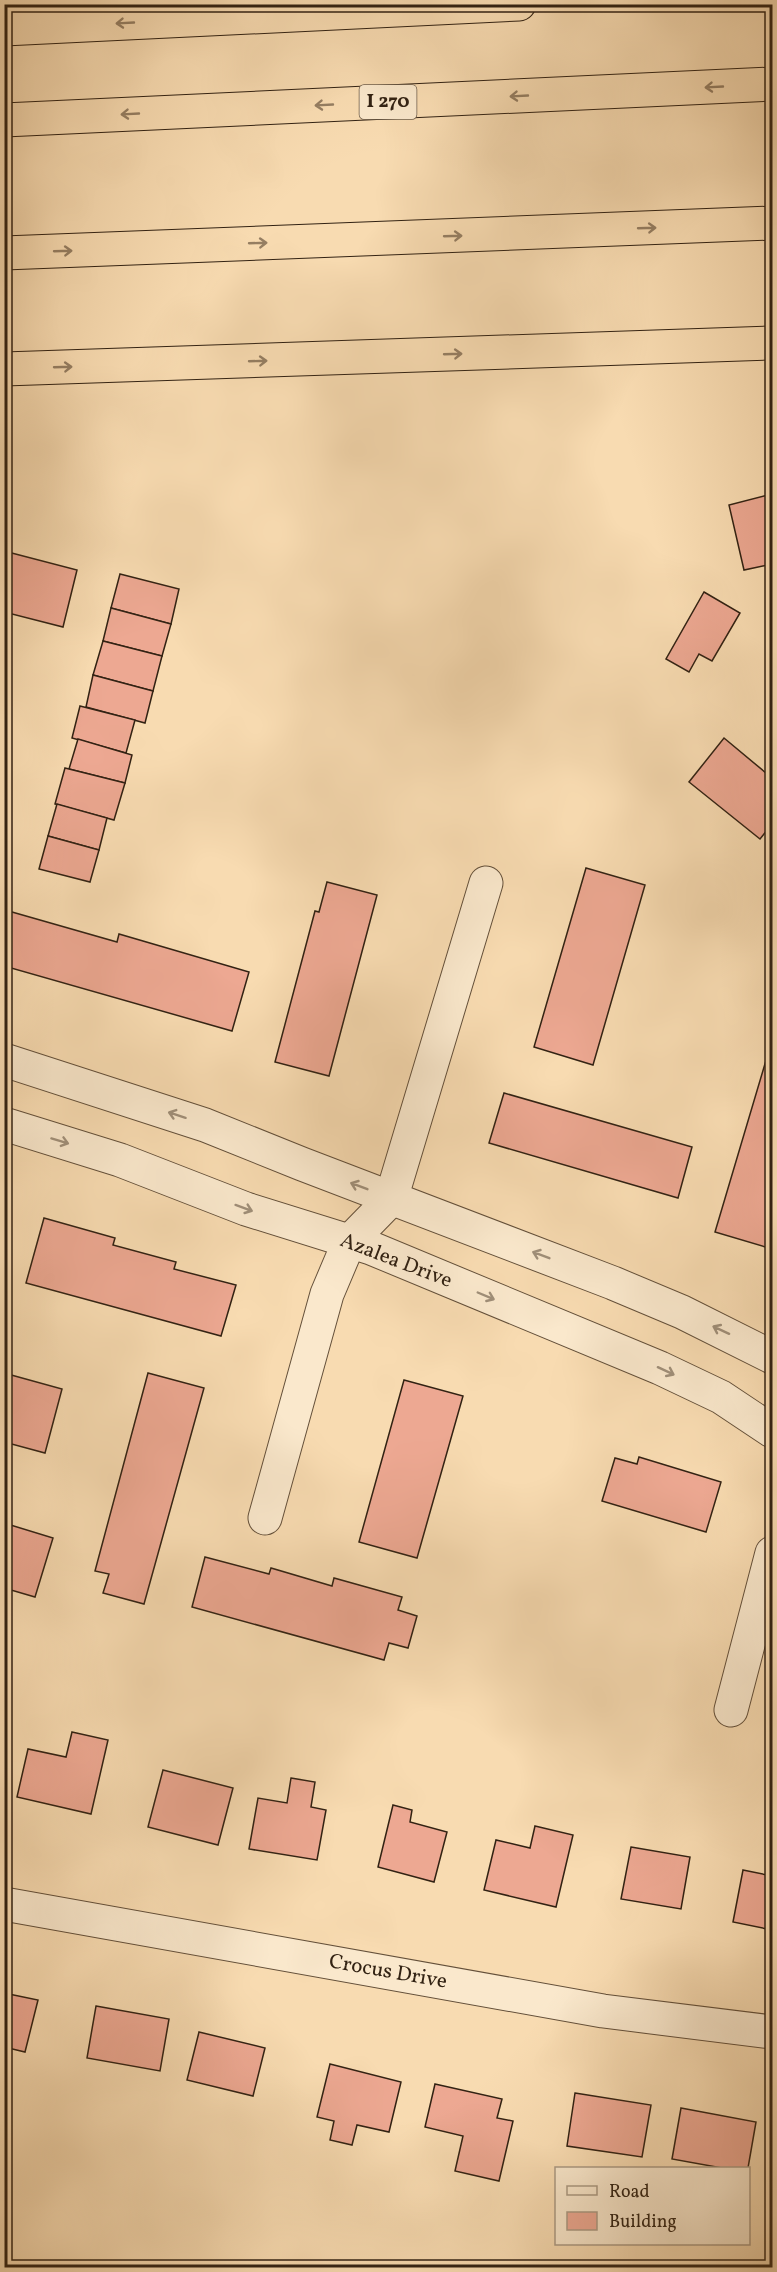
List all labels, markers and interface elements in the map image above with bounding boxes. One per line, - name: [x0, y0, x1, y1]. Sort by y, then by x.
- one-way arrow: [115, 18, 135, 29]
- one-way arrow: [705, 82, 725, 93]
- road number: I 270: [360, 85, 416, 119]
- one-way arrow: [510, 90, 530, 102]
- one-way arrow: [315, 99, 335, 110]
- one-way arrow: [120, 108, 140, 119]
- one-way arrow: [637, 222, 657, 233]
- one-way arrow: [442, 230, 462, 241]
- one-way arrow: [247, 238, 267, 249]
- one-way arrow: [52, 245, 72, 257]
- one-way arrow: [442, 348, 462, 360]
- one-way arrow: [247, 355, 267, 366]
- one-way arrow: [52, 362, 72, 373]
- one-way arrow: [168, 1109, 187, 1120]
- one-way arrow: [50, 1136, 69, 1147]
- one-way arrow: [350, 1180, 368, 1191]
- one-way arrow: [234, 1203, 252, 1214]
- street label: Azalea Drive: [336, 1226, 456, 1296]
- one-way arrow: [532, 1249, 551, 1260]
- one-way arrow: [476, 1291, 494, 1302]
- one-way arrow: [712, 1324, 730, 1336]
- one-way arrow: [656, 1365, 674, 1377]
- street label: Crocus Drive: [327, 1947, 449, 1997]
- legend: [555, 2167, 750, 2245]
- text: Road: [609, 2180, 650, 2205]
- text: Building: [609, 2210, 677, 2235]

